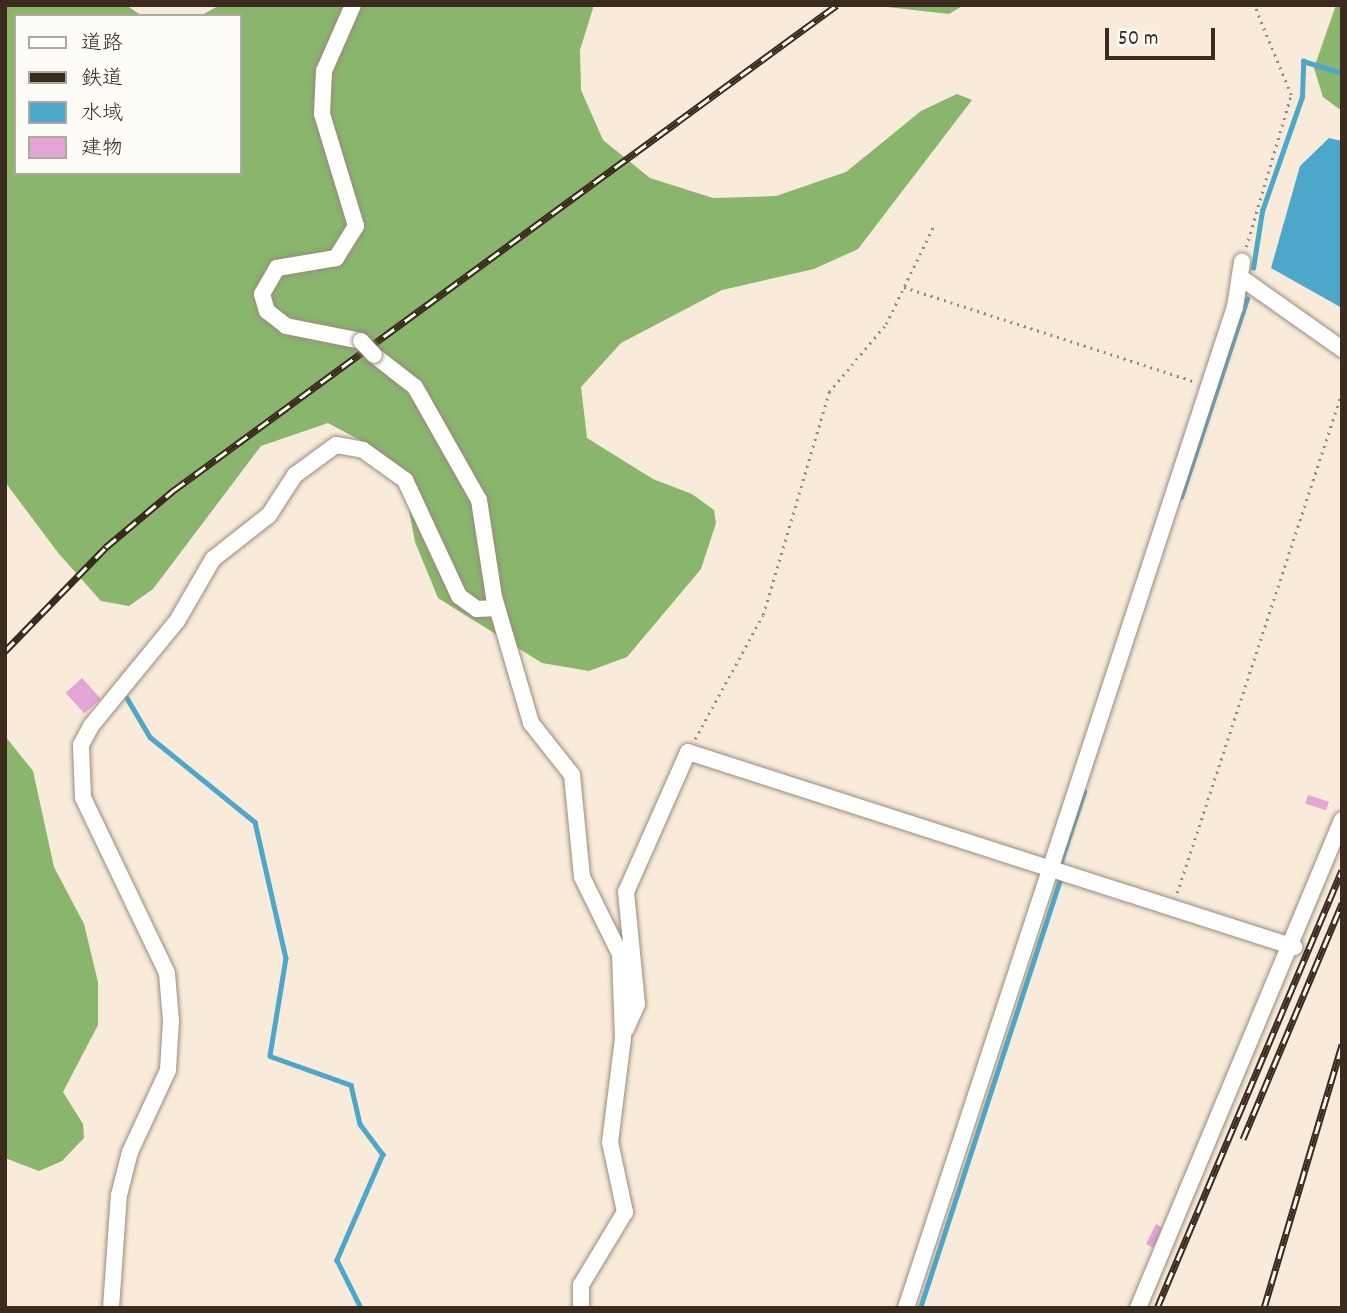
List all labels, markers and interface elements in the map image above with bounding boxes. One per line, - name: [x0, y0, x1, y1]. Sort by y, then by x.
- legend: [14, 14, 242, 175]
- scale bar: [1109, 14, 1219, 58]
- text: 50 m: [1118, 25, 1158, 55]
- text: 道路: [81, 30, 123, 60]
- text: 鉄道: [81, 65, 123, 95]
- text: 水域: [81, 100, 123, 130]
- text: 建物: [81, 135, 123, 165]

